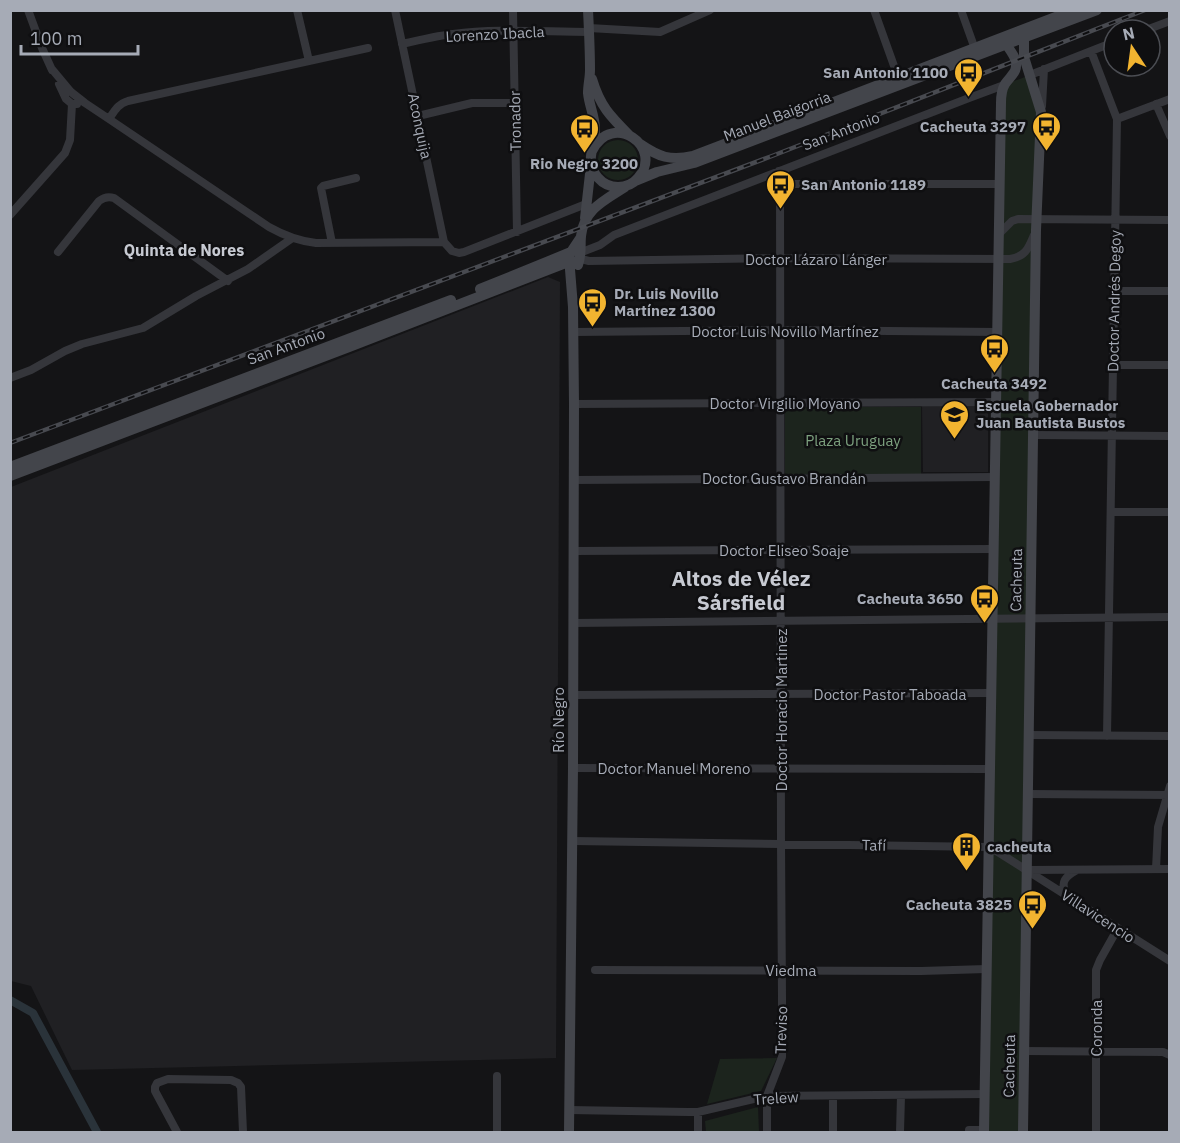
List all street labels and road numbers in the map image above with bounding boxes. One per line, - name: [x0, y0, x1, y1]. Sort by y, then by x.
- street label: Lorenzo Ibacla: [445, 22, 545, 46]
- street label: Manuel Baigorria: [721, 87, 833, 145]
- street label: Tronador: [505, 90, 525, 152]
- street label: Aconquija: [404, 91, 436, 161]
- street label: San Antonio: [800, 108, 882, 154]
- street label: Doctor Andrés Degoy: [1103, 229, 1125, 372]
- street label: Doctor Lázaro Lánger: [745, 250, 888, 269]
- street label: Doctor Luis Novillo Martínez: [691, 322, 879, 341]
- street label: San Antonio: [245, 323, 327, 369]
- street label: Doctor Virgilio Moyano: [710, 394, 860, 413]
- street label: Doctor Gustavo Brandán: [702, 469, 866, 488]
- street label: Doctor Eliseo Soaje: [719, 541, 849, 560]
- street label: Cacheuta: [1006, 548, 1026, 612]
- street label: Doctor Horacio Martinez: [772, 629, 791, 791]
- street label: Doctor Pastor Taboada: [814, 685, 966, 704]
- street label: Río Negro: [549, 687, 568, 753]
- street label: Doctor Manuel Moreno: [598, 759, 750, 778]
- street label: Tafí: [862, 835, 886, 855]
- street label: Villavicencio: [1058, 885, 1138, 947]
- street label: Viedma: [766, 961, 816, 980]
- street label: Coronda: [1087, 1000, 1106, 1056]
- street label: Treviso: [771, 1006, 791, 1054]
- street label: Cacheuta: [999, 1034, 1019, 1098]
- street label: Trelew: [753, 1087, 800, 1109]

